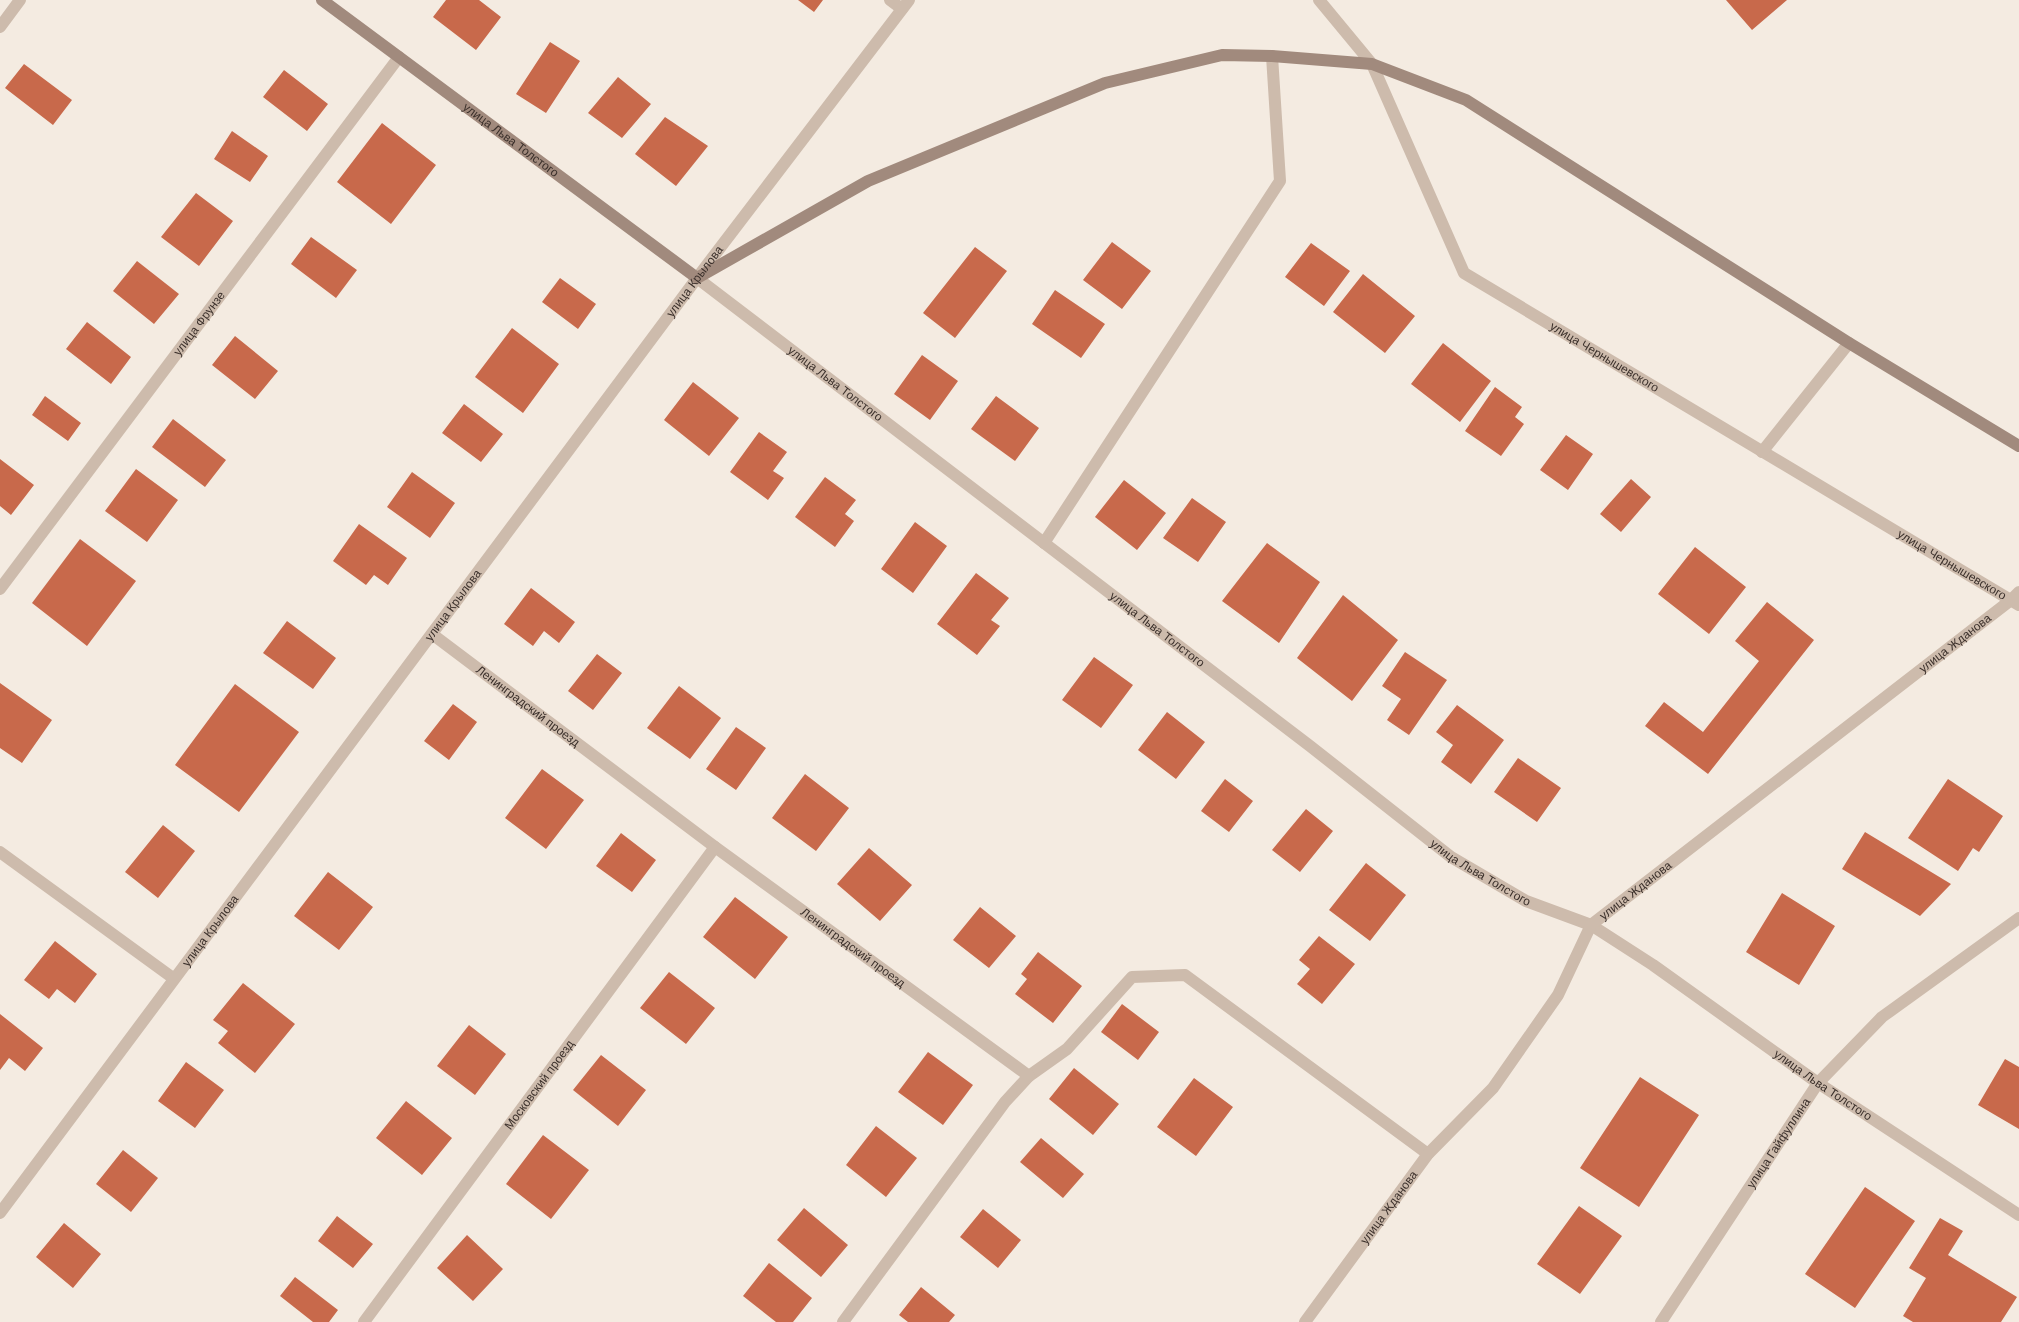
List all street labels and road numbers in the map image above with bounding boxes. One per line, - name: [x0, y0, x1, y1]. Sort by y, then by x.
- street label: улица Льва Толстого: [460, 100, 562, 180]
- street label: улица Крылова: [663, 243, 726, 320]
- street label: улица Фрунзе: [171, 288, 228, 358]
- street label: улица Чернышевского: [1547, 319, 1662, 395]
- street label: улица Льва Толстого: [785, 343, 886, 424]
- street label: улица Чернышевского: [1895, 527, 2009, 603]
- street label: улица Крылова: [422, 567, 484, 644]
- street label: улица Льва Толстого: [1107, 589, 1208, 670]
- street label: улица Жданова: [1916, 611, 1994, 676]
- street label: Ленинградский проезд: [473, 663, 582, 750]
- street label: улица Льва Толстого: [1427, 836, 1533, 909]
- street label: улица Жданова: [1597, 858, 1675, 923]
- street label: улица Крылова: [179, 892, 242, 969]
- street label: Ленинградский проезд: [798, 905, 908, 990]
- street label: Московский проезд: [502, 1037, 577, 1132]
- street label: улица Льва Толстого: [1771, 1047, 1875, 1124]
- street label: улица Гайфуллина: [1744, 1095, 1813, 1191]
- street label: улица Жданова: [1357, 1168, 1421, 1247]

